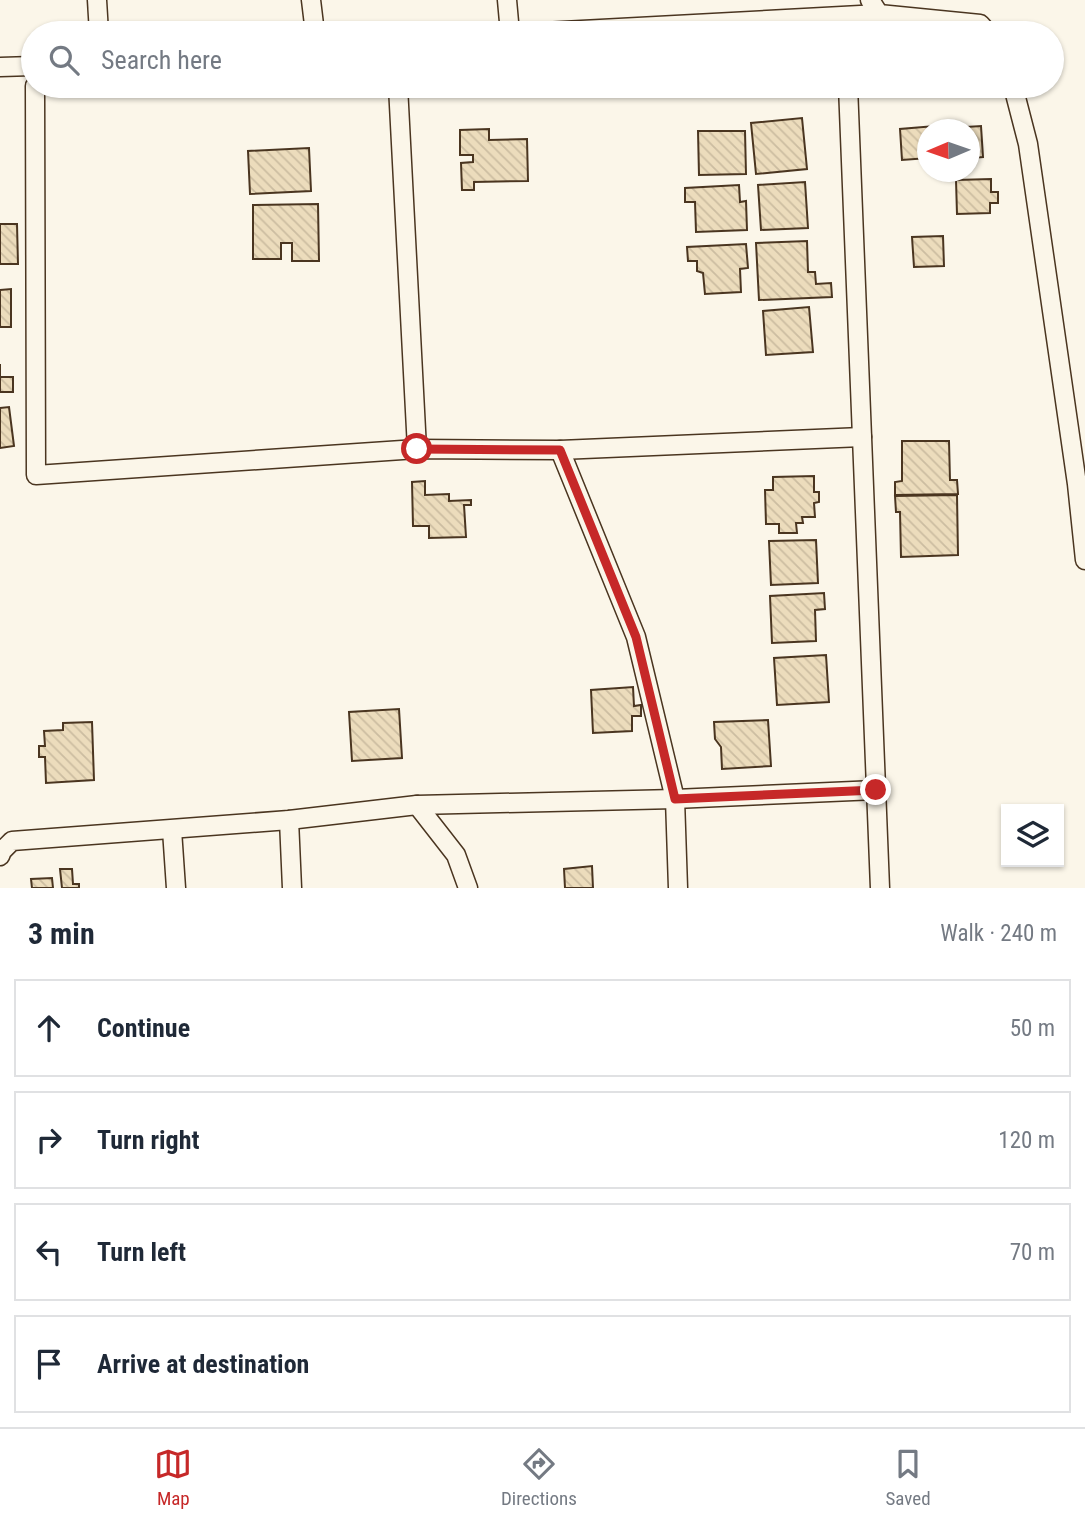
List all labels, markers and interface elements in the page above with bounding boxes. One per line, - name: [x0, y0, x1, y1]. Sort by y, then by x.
- search box: [21, 21, 1064, 98]
- icon: search: [45, 41, 83, 79]
- text: Search here: [101, 45, 222, 75]
- north arrow: [917, 119, 980, 182]
- route start: [401, 433, 432, 464]
- route end: [860, 774, 891, 805]
- map controls: [1001, 804, 1064, 867]
- button: layers: [1001, 804, 1064, 867]
- text: 3 min: [28, 916, 95, 951]
- text: Walk · 240 m: [940, 920, 1057, 947]
- icon: ahead: [30, 1009, 68, 1047]
- text: Continue: [97, 1013, 190, 1043]
- text: 50 m: [1010, 1015, 1055, 1042]
- icon: right: [30, 1121, 68, 1159]
- text: Turn right: [97, 1125, 199, 1155]
- text: 120 m: [998, 1127, 1055, 1154]
- icon: left: [30, 1233, 68, 1271]
- text: Turn left: [97, 1237, 186, 1267]
- text: 70 m: [1010, 1239, 1055, 1266]
- icon: arrive: [30, 1345, 68, 1383]
- text: Arrive at destination: [97, 1349, 309, 1379]
- tab: Map: [154, 1445, 192, 1510]
- tab: Directions: [501, 1445, 577, 1510]
- tab: Saved: [885, 1445, 931, 1510]

